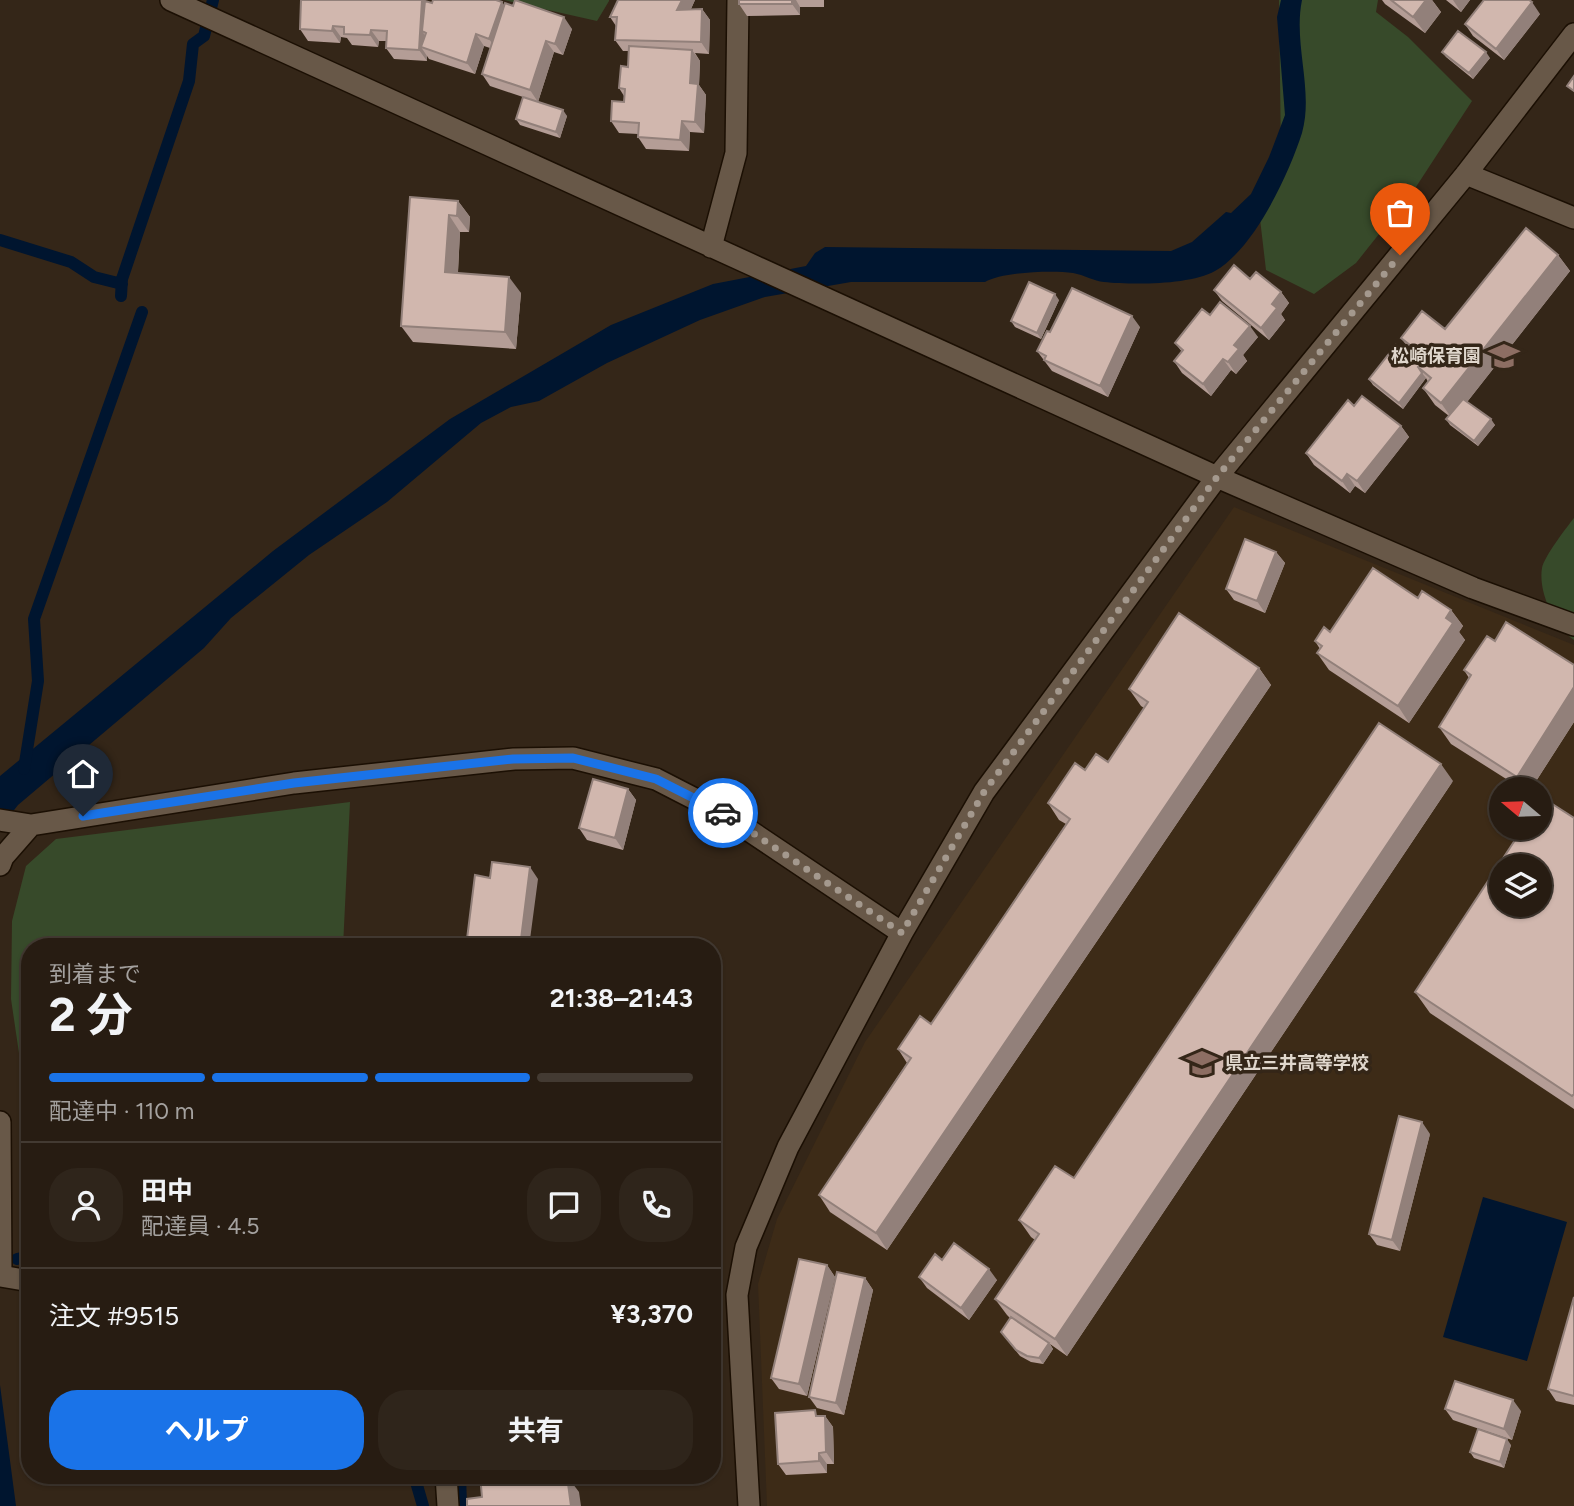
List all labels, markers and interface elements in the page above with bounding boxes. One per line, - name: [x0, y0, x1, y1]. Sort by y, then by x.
- pin: [1370, 183, 1430, 255]
- icon: bag: [1381, 194, 1419, 232]
- school or university icon: 松崎保育園: [1487, 339, 1521, 373]
- place label: 松崎保育園: [1391, 345, 1481, 367]
- pin: [53, 744, 113, 816]
- icon: home: [64, 755, 102, 793]
- north arrow: [1489, 777, 1552, 840]
- map controls: [1489, 777, 1552, 917]
- courier: [688, 778, 758, 848]
- icon: car: [704, 794, 742, 832]
- button: layers: [1489, 854, 1552, 917]
- text: 到着まで: [49, 960, 141, 988]
- text: 21:38–21:43: [550, 982, 693, 1014]
- text: 2 分: [49, 987, 133, 1043]
- school or university icon: 県立三井高等学校: [1185, 1046, 1219, 1080]
- place label: 県立三井高等学校: [1225, 1052, 1369, 1074]
- text: 配達中 · 110 m: [49, 1097, 194, 1125]
- button: person: [49, 1168, 123, 1242]
- button: chat: [527, 1168, 601, 1242]
- button: phone: [619, 1168, 693, 1242]
- text: 田中: [141, 1175, 193, 1207]
- text: 配達員 · 4.5: [141, 1212, 260, 1240]
- text: ¥3,370: [611, 1298, 693, 1330]
- text: 注文 #9515: [49, 1300, 179, 1332]
- button: ヘルプ: [49, 1390, 364, 1470]
- button: 共有: [378, 1390, 693, 1470]

